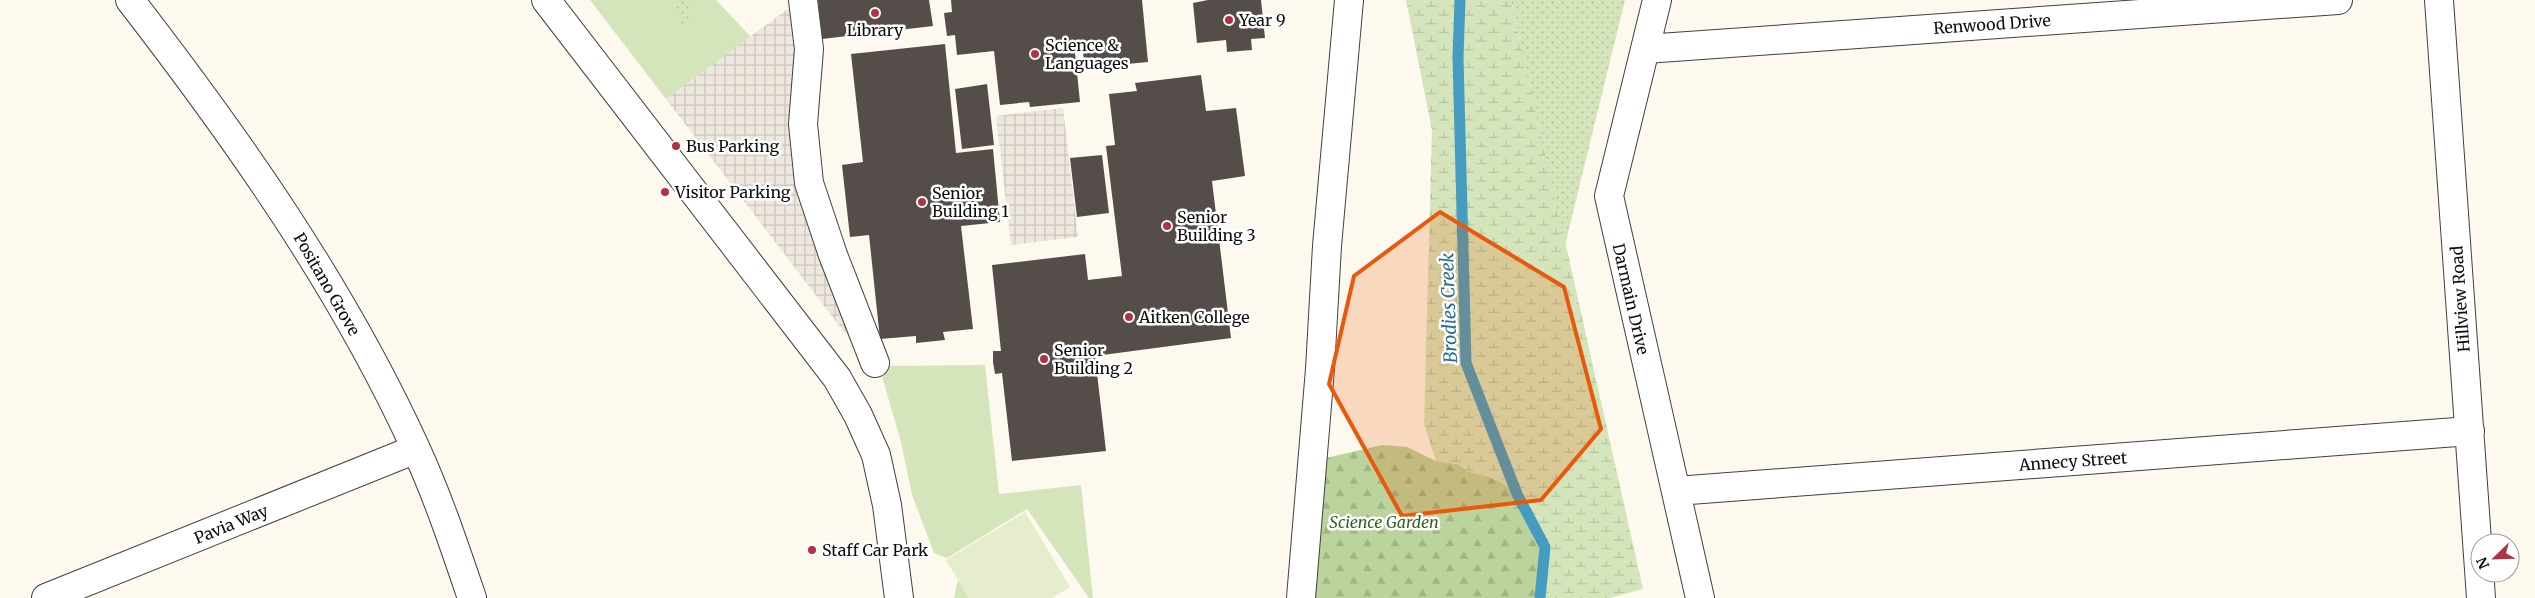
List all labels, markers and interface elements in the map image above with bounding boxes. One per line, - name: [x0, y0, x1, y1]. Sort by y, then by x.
- marker: Library: [869, 7, 881, 19]
- place label: Year 9: [1238, 10, 1286, 30]
- street label: Renwood Drive: [1933, 10, 2051, 38]
- marker: Year 9: [1223, 14, 1235, 26]
- place label: Library: [847, 20, 904, 40]
- place label: Science & Languages: [1045, 35, 1129, 73]
- marker: Science & Languages: [1029, 48, 1041, 60]
- place label: Bus Parking: [686, 136, 780, 156]
- marker: Bus Parking: [670, 140, 682, 152]
- place label: Visitor Parking: [674, 182, 791, 202]
- place label: Senior Building 1: [932, 183, 1009, 221]
- marker: Visitor Parking: [659, 186, 671, 198]
- marker: Senior Building 1: [916, 196, 928, 208]
- place label: Senior Building 3: [1177, 207, 1256, 245]
- marker: Senior Building 3: [1161, 220, 1173, 232]
- street label: Positano Grove: [290, 229, 364, 339]
- street label: Darmain Drive: [1608, 241, 1654, 357]
- street label: Hillview Road: [2446, 245, 2474, 353]
- water label: Brodies Creek: [1435, 252, 1462, 364]
- place label: Aitken College: [1138, 307, 1250, 327]
- marker: Aitken College: [1123, 311, 1135, 323]
- place label: Senior Building 2: [1054, 340, 1133, 378]
- marker: Senior Building 2: [1038, 353, 1050, 365]
- street label: Annecy Street: [2017, 447, 2128, 475]
- street label: Pavia Way: [191, 500, 272, 548]
- park label: Science Garden: [1329, 512, 1439, 532]
- north arrow: [2470, 533, 2520, 583]
- place label: Staff Car Park: [822, 540, 929, 560]
- marker: Staff Car Park: [806, 544, 818, 556]
- text: N: [2473, 554, 2493, 572]

